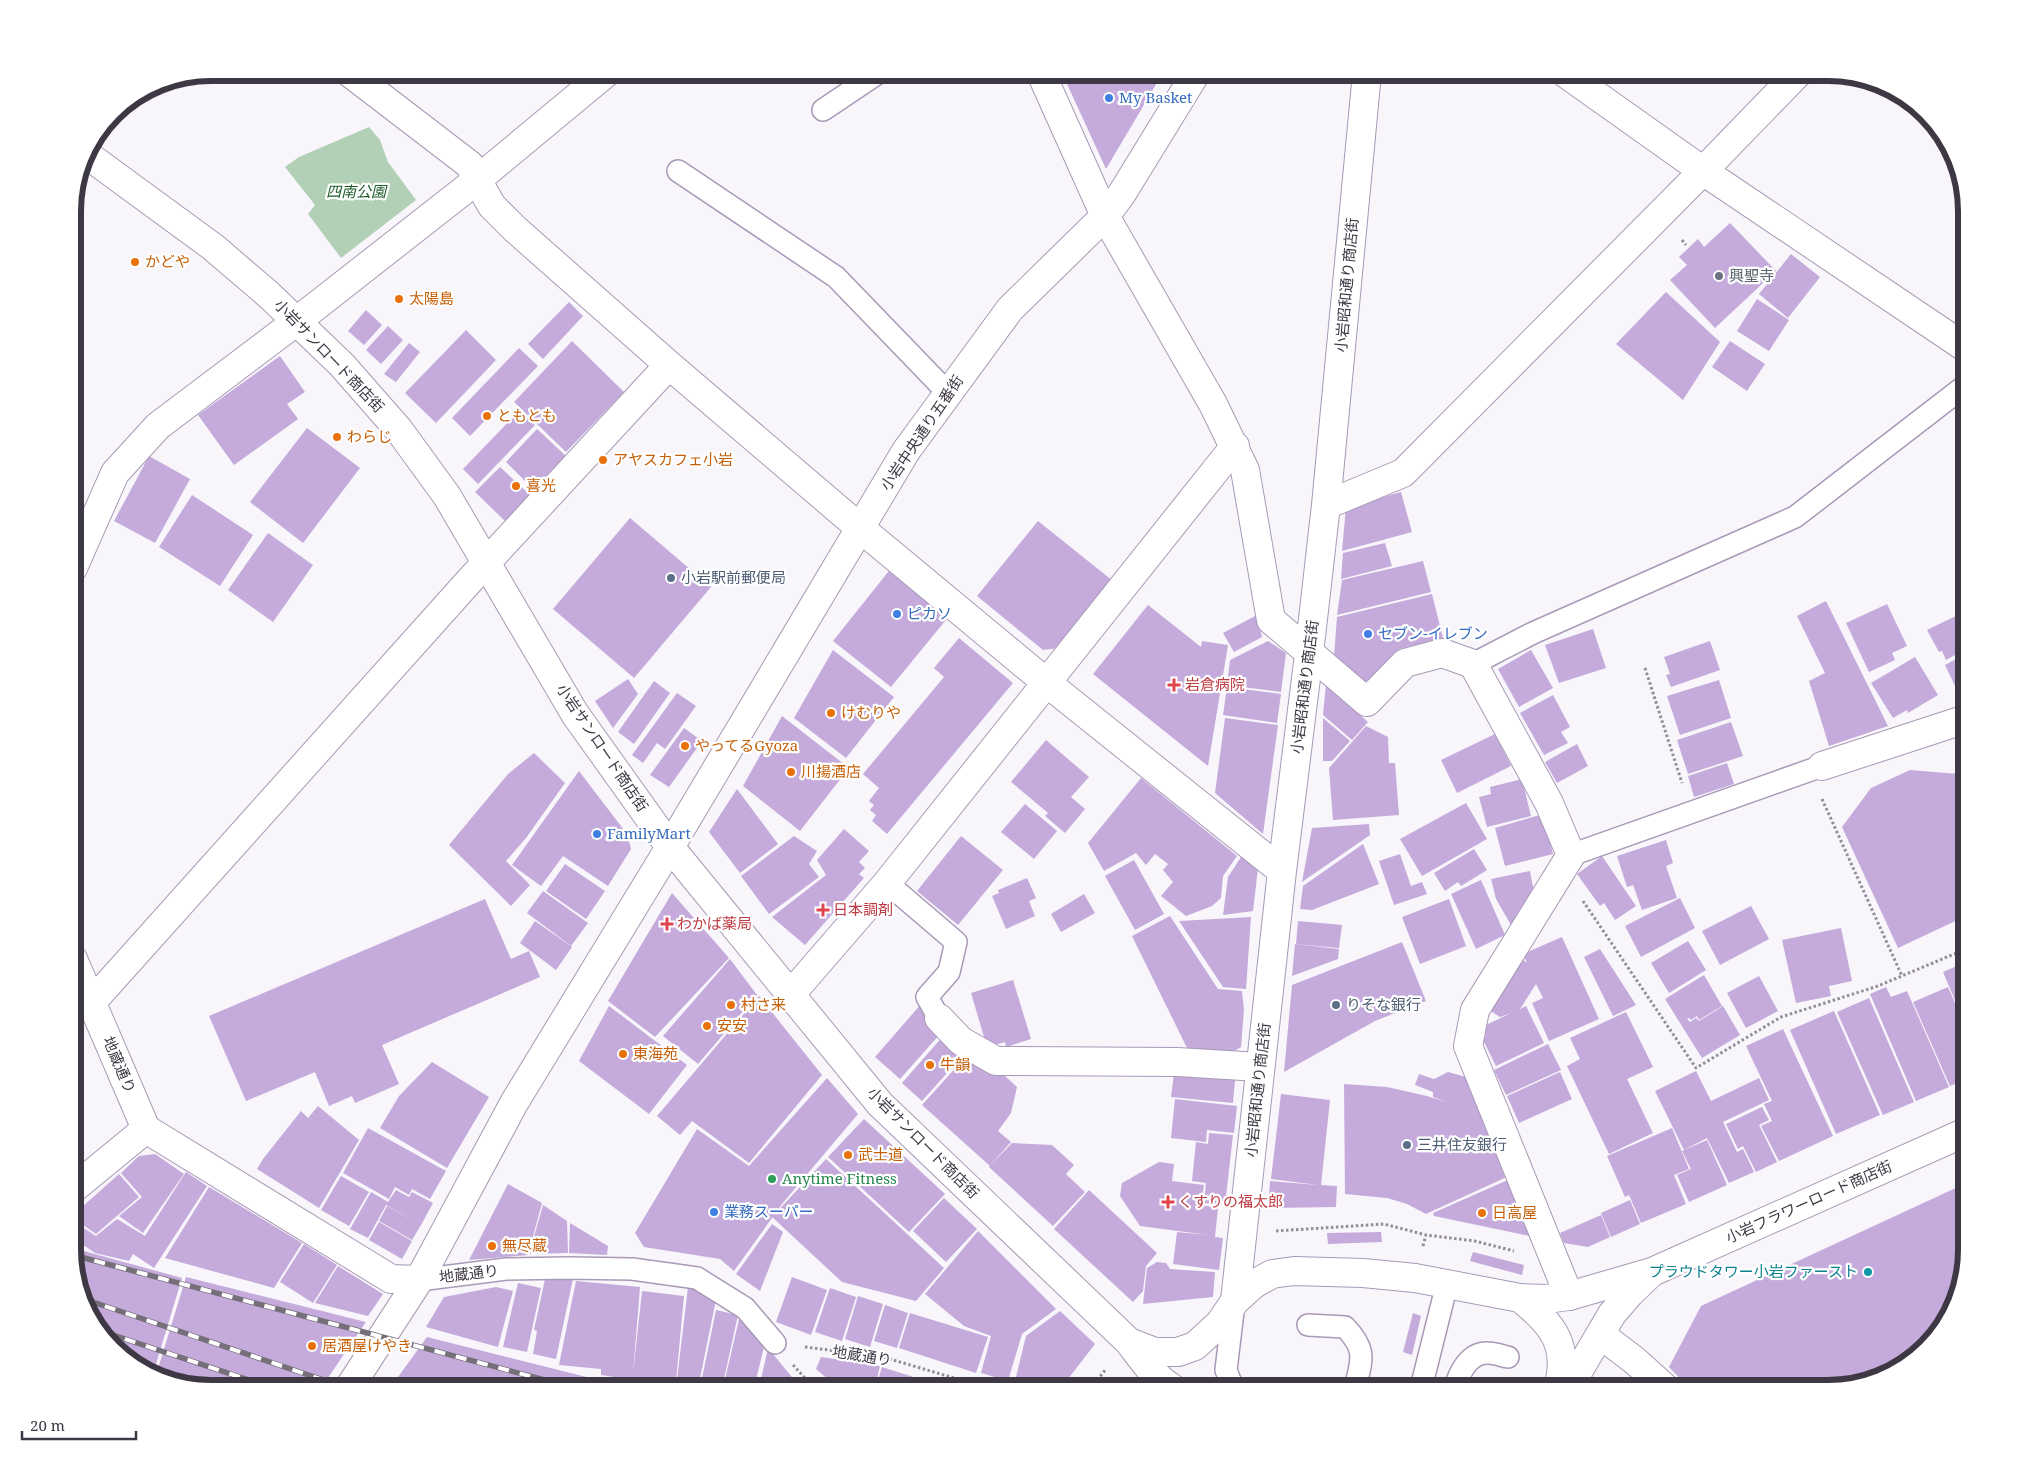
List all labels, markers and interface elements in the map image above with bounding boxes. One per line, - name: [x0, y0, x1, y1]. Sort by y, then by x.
- place label: My Basket: [1119, 87, 1192, 107]
- marker: My Basket: [1103, 92, 1115, 104]
- park label: 四南公園: [326, 181, 388, 201]
- street label: 小岩昭和通り商店街: [1330, 217, 1362, 353]
- place label: かどや: [145, 251, 190, 271]
- marker: かどや: [129, 256, 141, 268]
- place label: 興聖寺: [1729, 265, 1774, 285]
- marker: 興聖寺: [1713, 270, 1725, 282]
- place label: 太陽島: [409, 288, 454, 308]
- marker: 太陽島: [393, 293, 405, 305]
- street label: 小岩サンロード商店街: [270, 294, 389, 416]
- street label: 小岩中央通り五番街: [875, 371, 967, 494]
- place label: ともとも: [497, 405, 557, 425]
- marker: ともとも: [481, 410, 493, 422]
- place label: わらじ: [347, 426, 392, 446]
- marker: わらじ: [331, 431, 343, 443]
- place label: アヤスカフェ小岩: [613, 449, 733, 469]
- marker: アヤスカフェ小岩: [597, 454, 609, 466]
- place label: 喜光: [526, 475, 556, 495]
- marker: 喜光: [510, 480, 522, 492]
- place label: 小岩駅前郵便局: [681, 567, 786, 587]
- marker: 小岩駅前郵便局: [665, 572, 677, 584]
- place label: ピカソ: [907, 603, 952, 623]
- marker: ピカソ: [891, 608, 903, 620]
- street label: 小岩昭和通り商店街: [1286, 619, 1322, 755]
- place label: セブン-イレブン: [1378, 623, 1488, 643]
- marker: セブン-イレブン: [1362, 628, 1374, 640]
- place label: 岩倉病院: [1185, 674, 1245, 694]
- marker: 岩倉病院: [1167, 678, 1181, 692]
- street label: 小岩サンロード商店街: [553, 680, 653, 815]
- place label: けむりや: [841, 702, 901, 722]
- marker: けむりや: [825, 707, 837, 719]
- place label: やってるGyoza: [695, 735, 798, 755]
- marker: やってるGyoza: [679, 740, 691, 752]
- place label: 川揚酒店: [801, 761, 861, 781]
- marker: 川揚酒店: [785, 766, 797, 778]
- place label: FamilyMart: [607, 823, 691, 843]
- marker: FamilyMart: [591, 828, 603, 840]
- place label: 日本調剤: [833, 899, 893, 919]
- marker: 日本調剤: [817, 904, 829, 916]
- place label: わかば薬局: [677, 913, 752, 933]
- marker: わかば薬局: [661, 918, 673, 930]
- place label: 村さ来: [741, 994, 786, 1014]
- place label: りそな銀行: [1346, 994, 1421, 1014]
- marker: 村さ来: [725, 999, 737, 1011]
- marker: りそな銀行: [1330, 999, 1342, 1011]
- place label: 安安: [717, 1015, 747, 1035]
- marker: 安安: [701, 1020, 713, 1032]
- street label: 小岩昭和通り商店街: [1240, 1022, 1274, 1158]
- street label: 地蔵通り: [99, 1033, 141, 1096]
- place label: 東海苑: [633, 1043, 678, 1063]
- marker: 東海苑: [617, 1048, 629, 1060]
- place label: 牛韻: [940, 1054, 970, 1074]
- marker: 牛韻: [924, 1059, 936, 1071]
- street label: 小岩サンロード商店街: [864, 1082, 984, 1202]
- place label: 三井住友銀行: [1417, 1134, 1507, 1154]
- marker: 三井住友銀行: [1401, 1139, 1413, 1151]
- place label: 武士道: [858, 1144, 903, 1164]
- marker: 武士道: [842, 1149, 854, 1161]
- street label: 小岩フラワーロード商店街: [1722, 1155, 1895, 1247]
- place label: Anytime Fitness: [782, 1168, 897, 1188]
- marker: Anytime Fitness: [766, 1173, 778, 1185]
- place label: くすりの福太郎: [1178, 1191, 1283, 1211]
- marker: くすりの福太郎: [1162, 1196, 1174, 1208]
- place label: 業務スーパー: [724, 1201, 814, 1221]
- place label: 日高屋: [1492, 1202, 1537, 1222]
- marker: 業務スーパー: [708, 1206, 720, 1218]
- marker: 日高屋: [1476, 1207, 1488, 1219]
- place label: 無尽蔵: [502, 1235, 547, 1255]
- marker: 無尽蔵: [486, 1240, 498, 1252]
- street label: 地蔵通り: [438, 1259, 500, 1287]
- place label: プラウドタワー小岩ファースト: [1649, 1261, 1858, 1281]
- marker: プラウドタワー小岩ファースト: [1862, 1266, 1874, 1278]
- place label: 居酒屋けやき: [322, 1335, 412, 1355]
- marker: 居酒屋けやき: [306, 1340, 318, 1352]
- street label: 地蔵通り: [831, 1340, 893, 1370]
- scale bar: [22, 1408, 136, 1440]
- text: 20 m: [30, 1415, 65, 1435]

